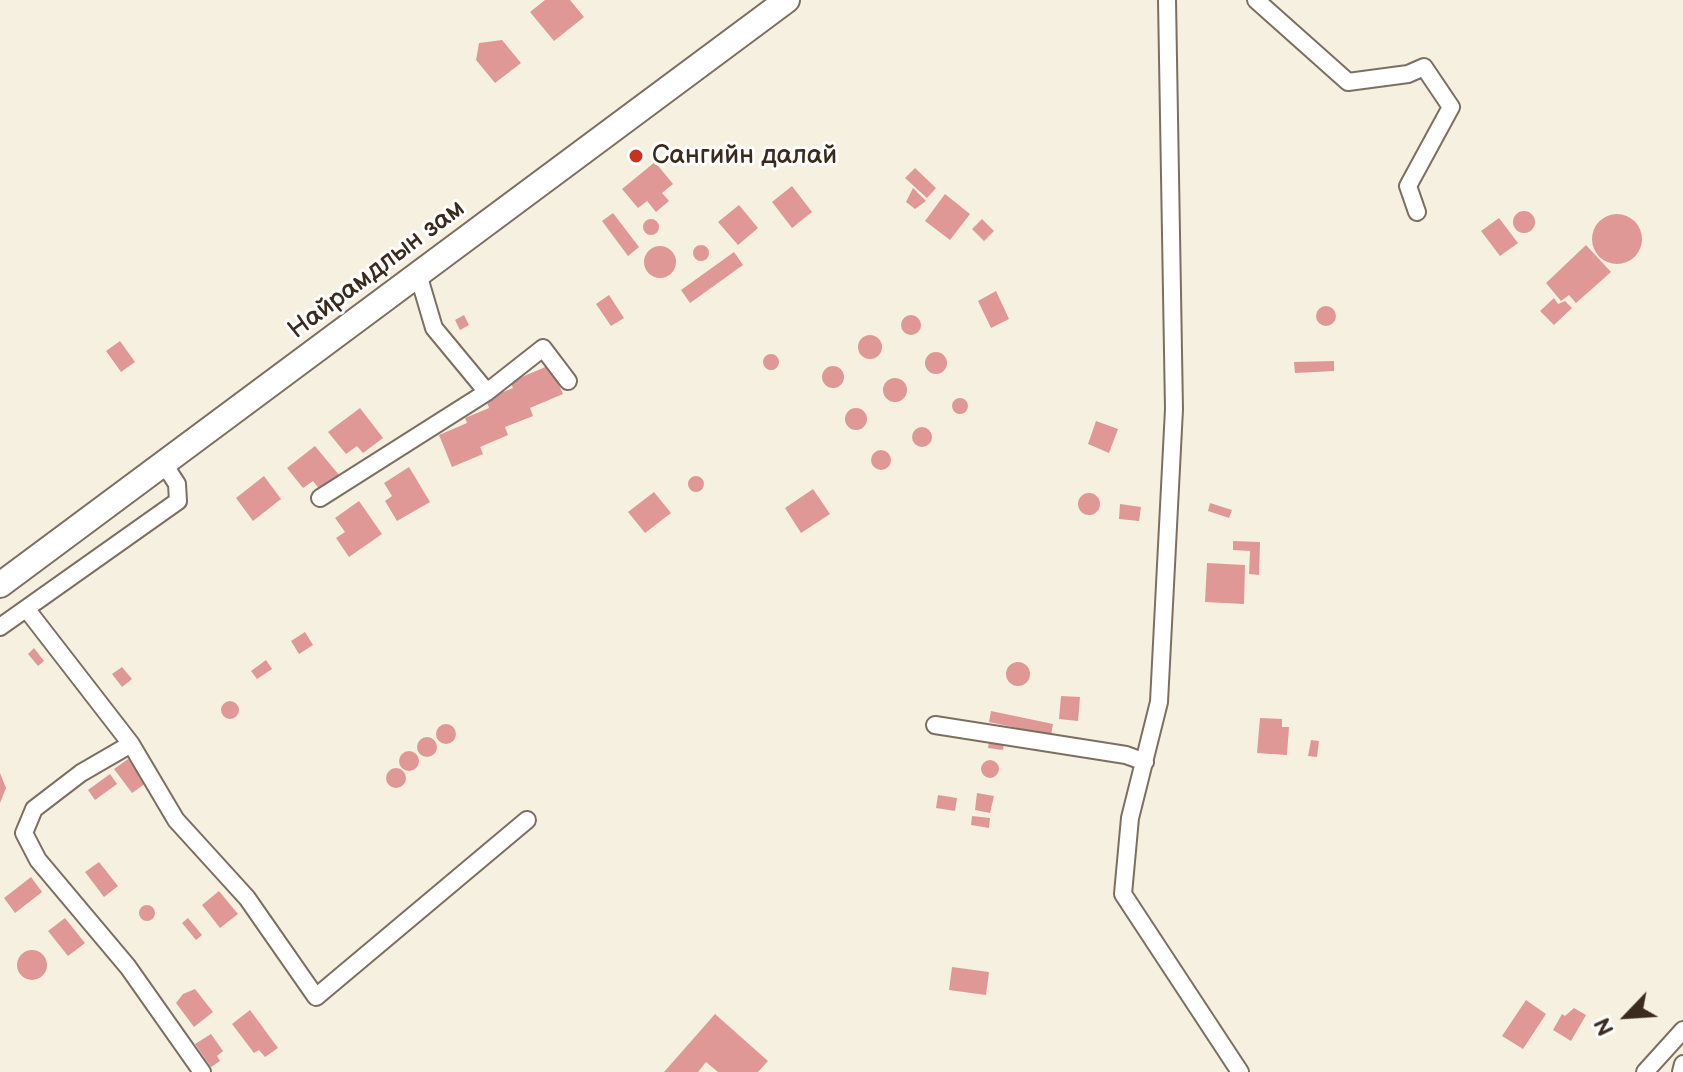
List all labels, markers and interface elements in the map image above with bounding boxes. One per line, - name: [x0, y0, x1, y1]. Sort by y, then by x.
- place label: Сангийн далай: [652, 140, 837, 172]
- marker: Сангийн далай: [627, 147, 645, 165]
- street label: Найрамдлын зам: [283, 194, 471, 346]
- north arrow: [1587, 976, 1667, 1056]
- text: N: [1589, 1013, 1621, 1040]

